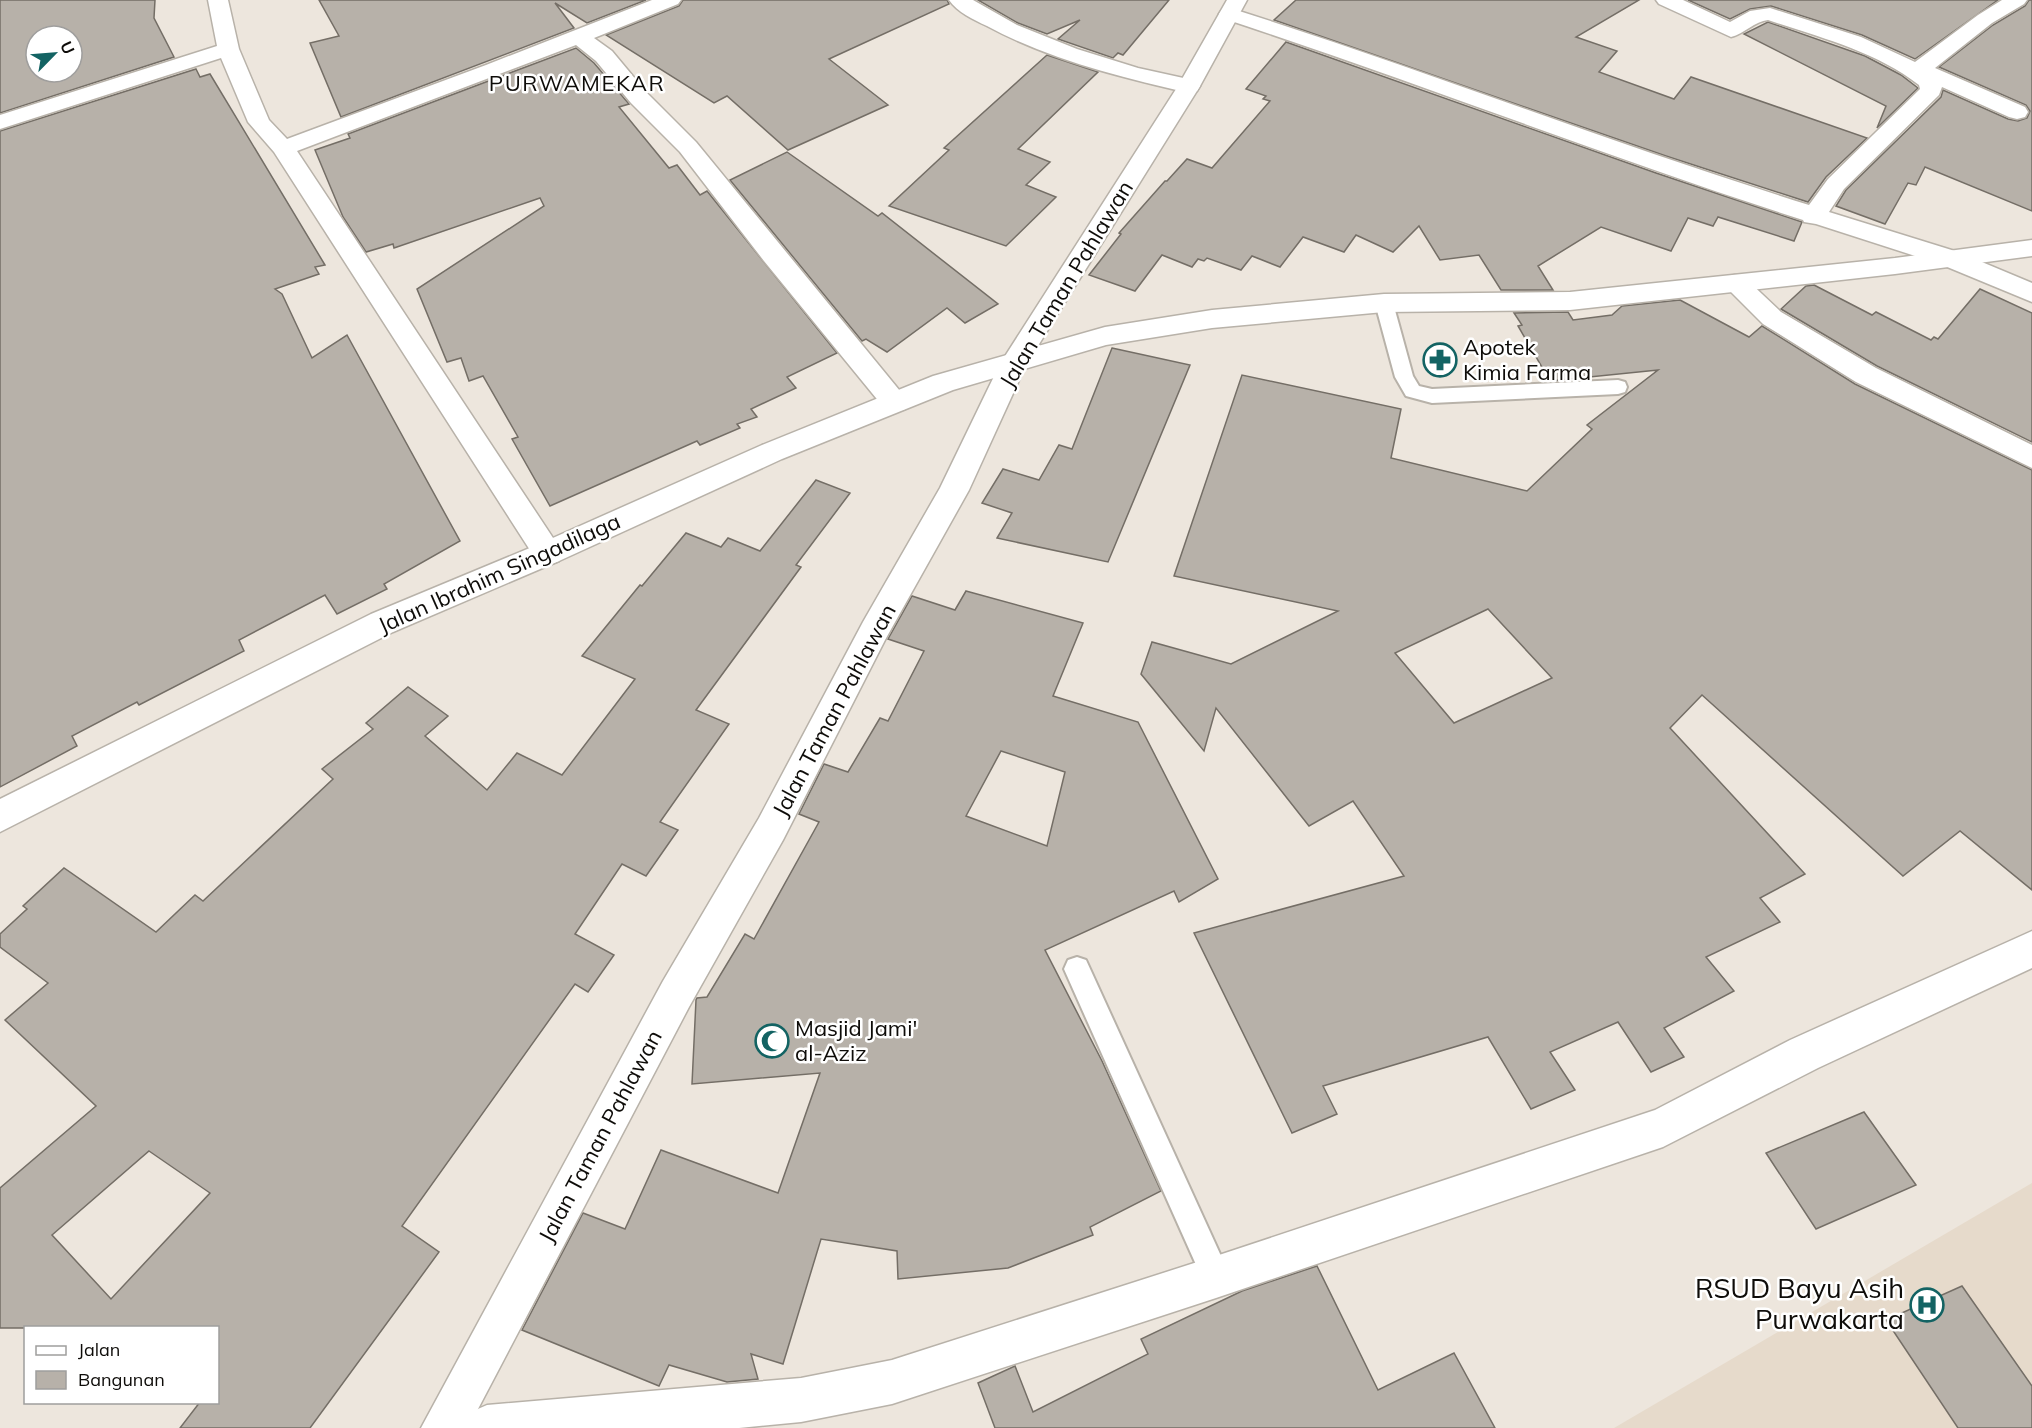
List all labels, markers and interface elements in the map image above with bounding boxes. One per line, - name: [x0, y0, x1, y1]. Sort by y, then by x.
- north arrow: [24, 24, 84, 84]
- text: U: [56, 38, 79, 57]
- district label: PURWAMEKAR: [489, 69, 665, 97]
- street label: Jalan Taman Pahlawan: [993, 175, 1139, 393]
- place label: Apotek Kimia Farma: [1463, 333, 1591, 386]
- pharmacy icon: Apotek Kimia Farma: [1422, 342, 1458, 378]
- street label: Jalan Ibrahim Singadilaga: [373, 507, 625, 639]
- street label: Jalan Taman Pahlawan: [766, 599, 902, 821]
- place label: Masjid Jami' al-Aziz: [795, 1014, 917, 1067]
- mosque icon: Masjid Jami' al-Aziz: [754, 1023, 790, 1059]
- street label: Jalan Taman Pahlawan: [532, 1025, 668, 1247]
- place label: RSUD Bayu Asih Purwakarta: [1695, 1271, 1904, 1336]
- hospital icon: RSUD Bayu Asih Purwakarta: [1909, 1287, 1945, 1323]
- legend: [24, 1326, 219, 1404]
- text: Jalan: [78, 1338, 120, 1361]
- text: Bangunan: [78, 1368, 165, 1391]

